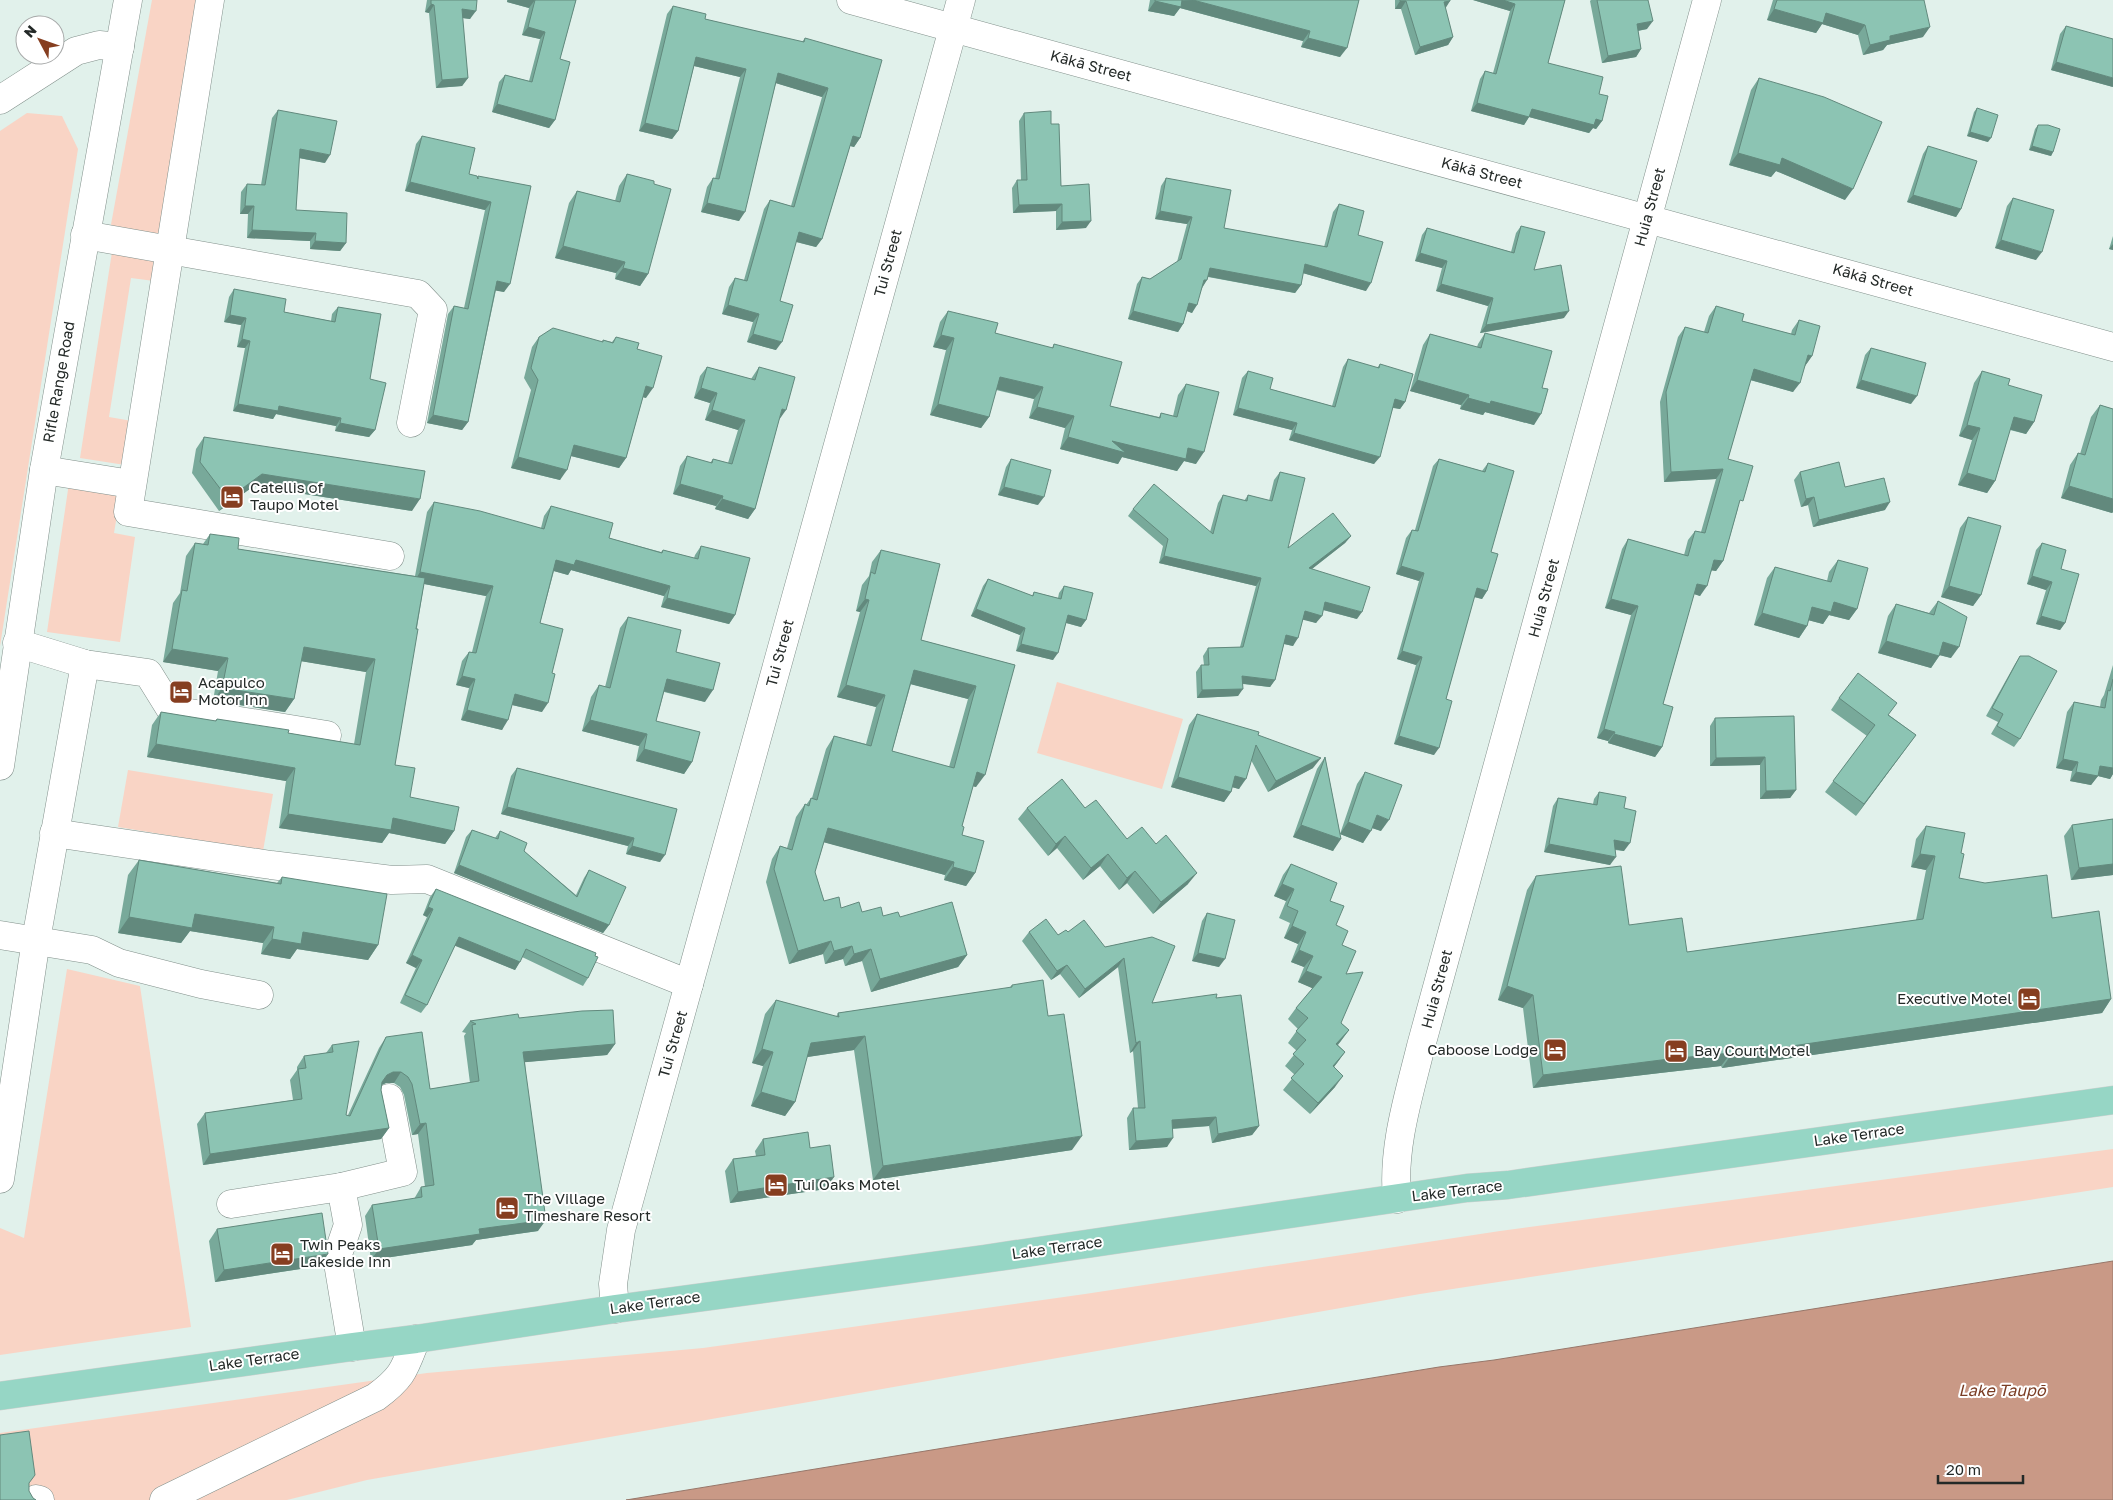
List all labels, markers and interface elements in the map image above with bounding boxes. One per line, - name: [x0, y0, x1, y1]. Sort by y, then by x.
- north arrow: [15, 15, 65, 65]
- text: N: [20, 22, 40, 41]
- street label: Kākā Street: [1049, 46, 1134, 85]
- street label: Kākā Street: [1440, 153, 1525, 192]
- street label: Huia Street: [1630, 165, 1668, 248]
- street label: Tui Street: [869, 227, 905, 298]
- street label: Kākā Street: [1831, 259, 1916, 299]
- street label: Rifle Range Road: [38, 320, 78, 444]
- place label: Catellis of Taupo Motel: [250, 478, 339, 513]
- hotel icon: Catellis of Taupo Motel: [219, 484, 245, 510]
- street label: Huia Street: [1524, 556, 1562, 639]
- street label: Tui Street: [761, 617, 797, 688]
- place label: Acapulco Motor Inn: [198, 673, 268, 708]
- hotel icon: Acapulco Motor Inn: [168, 679, 194, 705]
- street label: Huia Street: [1417, 947, 1455, 1030]
- hotel icon: Executive Motel: [2016, 986, 2042, 1012]
- place label: Executive Motel: [1897, 989, 2012, 1007]
- street label: Tui Street: [654, 1008, 690, 1079]
- hotel icon: Caboose Lodge: [1542, 1037, 1568, 1063]
- hotel icon: Bay Court Motel: [1663, 1038, 1689, 1064]
- place label: Caboose Lodge: [1427, 1040, 1538, 1058]
- place label: Bay Court Motel: [1694, 1041, 1810, 1059]
- street label: Lake Terrace: [1812, 1119, 1906, 1149]
- hotel icon: Tui Oaks Motel: [763, 1172, 789, 1198]
- place label: Tui Oaks Motel: [794, 1175, 900, 1193]
- street label: Lake Terrace: [1410, 1175, 1504, 1205]
- place label: The Village Timeshare Resort: [524, 1189, 651, 1224]
- hotel icon: The Village Timeshare Resort: [494, 1195, 520, 1221]
- street label: Lake Terrace: [1010, 1232, 1104, 1262]
- place label: Twin Peaks Lakeside Inn: [300, 1235, 391, 1270]
- hotel icon: Twin Peaks Lakeside Inn: [269, 1241, 295, 1267]
- street label: Lake Terrace: [608, 1287, 702, 1317]
- street label: Lake Terrace: [207, 1344, 301, 1374]
- water label: Lake Taupō: [1959, 1380, 2047, 1400]
- scale bar: [1938, 1452, 2023, 1484]
- text: 20 m: [1946, 1460, 1981, 1478]

